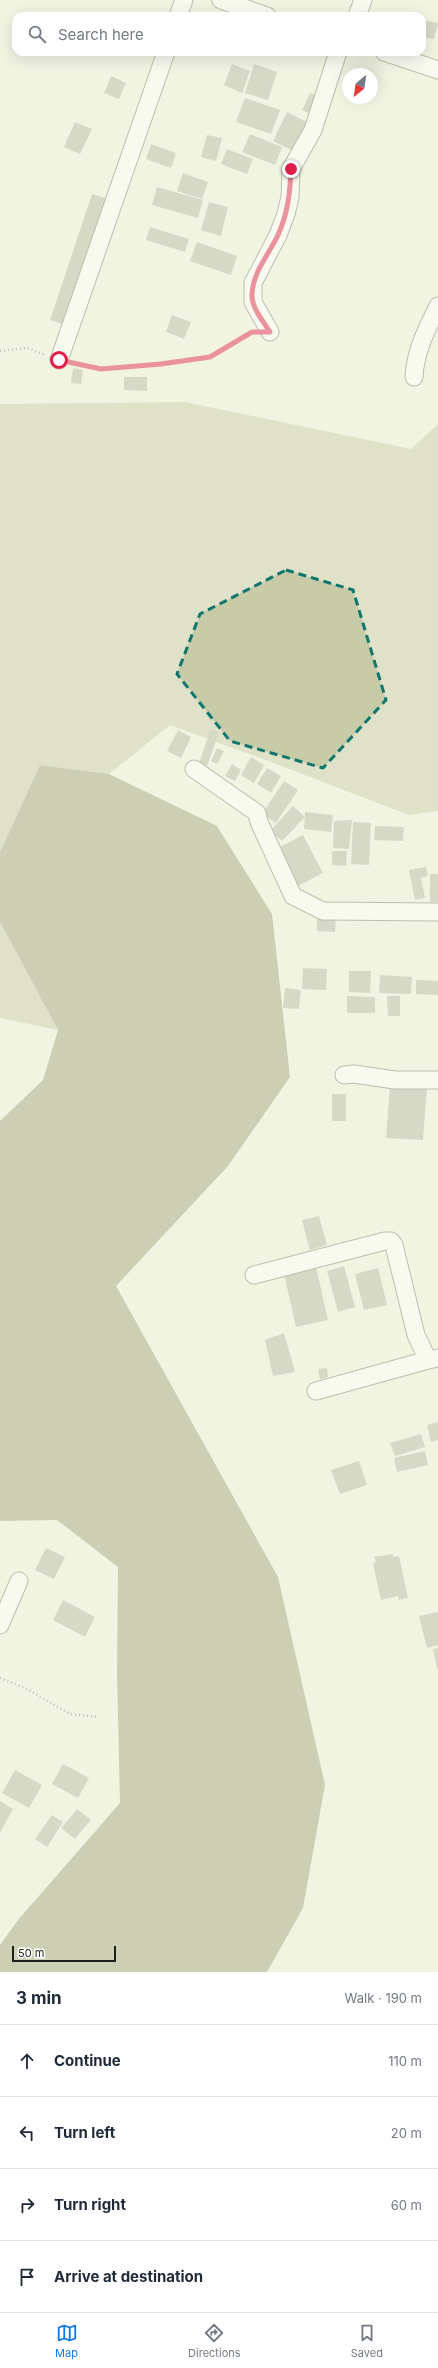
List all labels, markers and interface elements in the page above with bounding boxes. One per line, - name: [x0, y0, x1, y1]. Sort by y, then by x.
- search box: [12, 12, 426, 56]
- icon: search: [26, 23, 48, 45]
- text: Search here: [58, 25, 144, 44]
- north arrow: [342, 68, 378, 104]
- route end: [282, 160, 300, 178]
- route start: [50, 351, 68, 369]
- scale bar: [12, 1944, 116, 1963]
- text: 50 m: [18, 1946, 44, 1960]
- text: 3 min: [16, 1988, 62, 2008]
- text: Walk · 190 m: [345, 1990, 422, 2006]
- icon: ahead: [16, 2050, 38, 2072]
- text: Continue: [54, 2051, 121, 2070]
- text: 110 m: [388, 2053, 422, 2069]
- icon: left: [16, 2122, 38, 2144]
- text: Turn left: [54, 2123, 115, 2142]
- text: 20 m: [391, 2125, 422, 2141]
- icon: right: [16, 2194, 38, 2216]
- text: Turn right: [54, 2195, 126, 2214]
- text: 60 m: [391, 2197, 422, 2213]
- icon: arrive: [16, 2266, 38, 2288]
- text: Arrive at destination: [54, 2267, 203, 2286]
- tab: Map: [55, 2322, 78, 2360]
- tab: Directions: [188, 2322, 241, 2360]
- tab: Saved: [351, 2322, 383, 2360]

